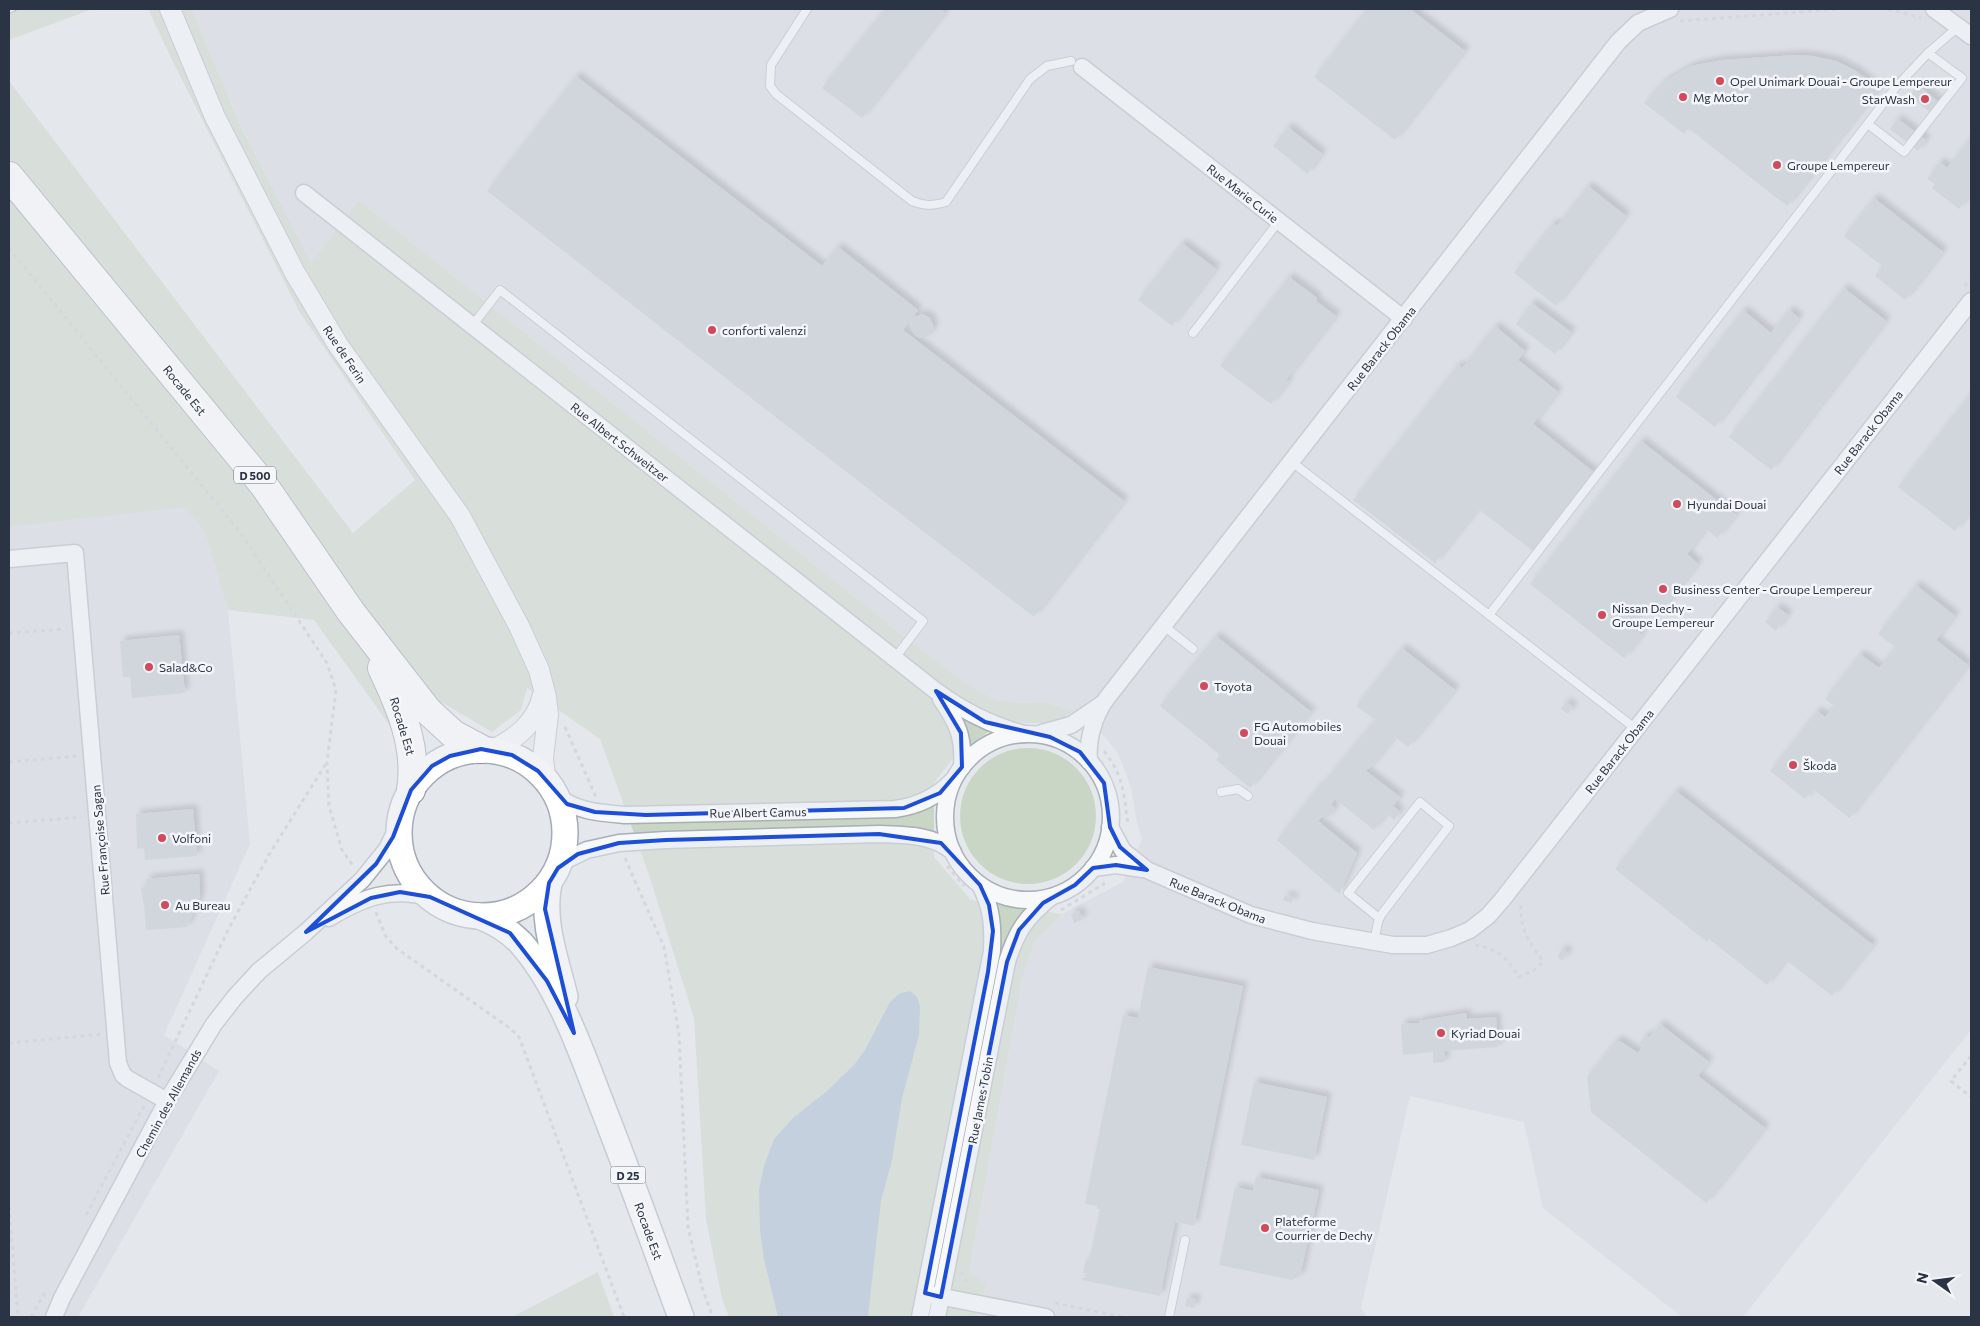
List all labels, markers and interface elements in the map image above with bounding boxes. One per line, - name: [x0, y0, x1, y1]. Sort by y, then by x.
- place label: Opel Unimark Douai - Groupe Lempereur: [1730, 74, 1952, 88]
- marker: Opel Unimark Douai - Groupe Lempereur: [1714, 75, 1726, 87]
- place label: Mg Motor: [1693, 90, 1749, 104]
- marker: Mg Motor: [1677, 91, 1689, 103]
- place label: StarWash: [1862, 92, 1915, 106]
- marker: StarWash: [1919, 93, 1931, 105]
- place label: Groupe Lempereur: [1787, 158, 1890, 172]
- marker: Groupe Lempereur: [1771, 159, 1783, 171]
- street label: Rue Marie Curie: [1205, 161, 1281, 225]
- street label: Rue Barack Obama: [1344, 303, 1418, 393]
- street label: Rue de Ferin: [321, 322, 369, 386]
- place label: conforti valenzi: [722, 323, 806, 337]
- marker: conforti valenzi: [706, 324, 718, 336]
- street label: Rocade Est: [161, 362, 209, 418]
- street label: Rue Barack Obama: [1831, 387, 1905, 477]
- street label: Rue Albert Schweitzer: [568, 399, 672, 485]
- road number: D 500: [234, 466, 276, 484]
- place label: Hyundai Douai: [1687, 497, 1766, 511]
- marker: Hyundai Douai: [1671, 498, 1683, 510]
- place label: Business Center - Groupe Lempereur: [1673, 582, 1872, 596]
- marker: Business Center - Groupe Lempereur: [1657, 583, 1669, 595]
- place label: Nissan Dechy - Groupe Lempereur: [1612, 601, 1715, 629]
- marker: Nissan Dechy - Groupe Lempereur: [1596, 609, 1608, 621]
- place label: Salad&Co: [159, 660, 213, 674]
- marker: Salad&Co: [143, 661, 155, 673]
- place label: Toyota: [1214, 679, 1252, 693]
- marker: Toyota: [1198, 680, 1210, 692]
- street label: Rocade Est: [388, 695, 418, 757]
- street label: Rue Barack Obama: [1582, 706, 1656, 796]
- place label: FG Automobiles Douai: [1254, 719, 1342, 747]
- marker: FG Automobiles Douai: [1238, 727, 1250, 739]
- place label: Škoda: [1803, 758, 1837, 772]
- marker: Škoda: [1787, 759, 1799, 771]
- street label: Rue Françoise Sagan: [88, 784, 112, 896]
- street label: Rue Albert Camus: [709, 804, 807, 820]
- place label: Volfoni: [172, 831, 211, 845]
- marker: Volfoni: [156, 832, 168, 844]
- street label: Rue Barack Obama: [1168, 874, 1268, 926]
- place label: Au Bureau: [175, 898, 231, 912]
- marker: Au Bureau: [159, 899, 171, 911]
- place label: Kyriad Douai: [1451, 1026, 1520, 1040]
- marker: Kyriad Douai: [1435, 1027, 1447, 1039]
- street label: Chemin des Allemands: [132, 1046, 204, 1160]
- street label: Rue James Tobin: [965, 1055, 996, 1145]
- road number: D 25: [610, 1166, 646, 1184]
- street label: Rocade Est: [632, 1200, 666, 1262]
- place label: Plateforme Courrier de Dechy: [1275, 1214, 1373, 1242]
- marker: Plateforme Courrier de Dechy: [1259, 1222, 1271, 1234]
- north arrow: [1910, 1256, 1960, 1306]
- text: N: [1912, 1271, 1931, 1285]

